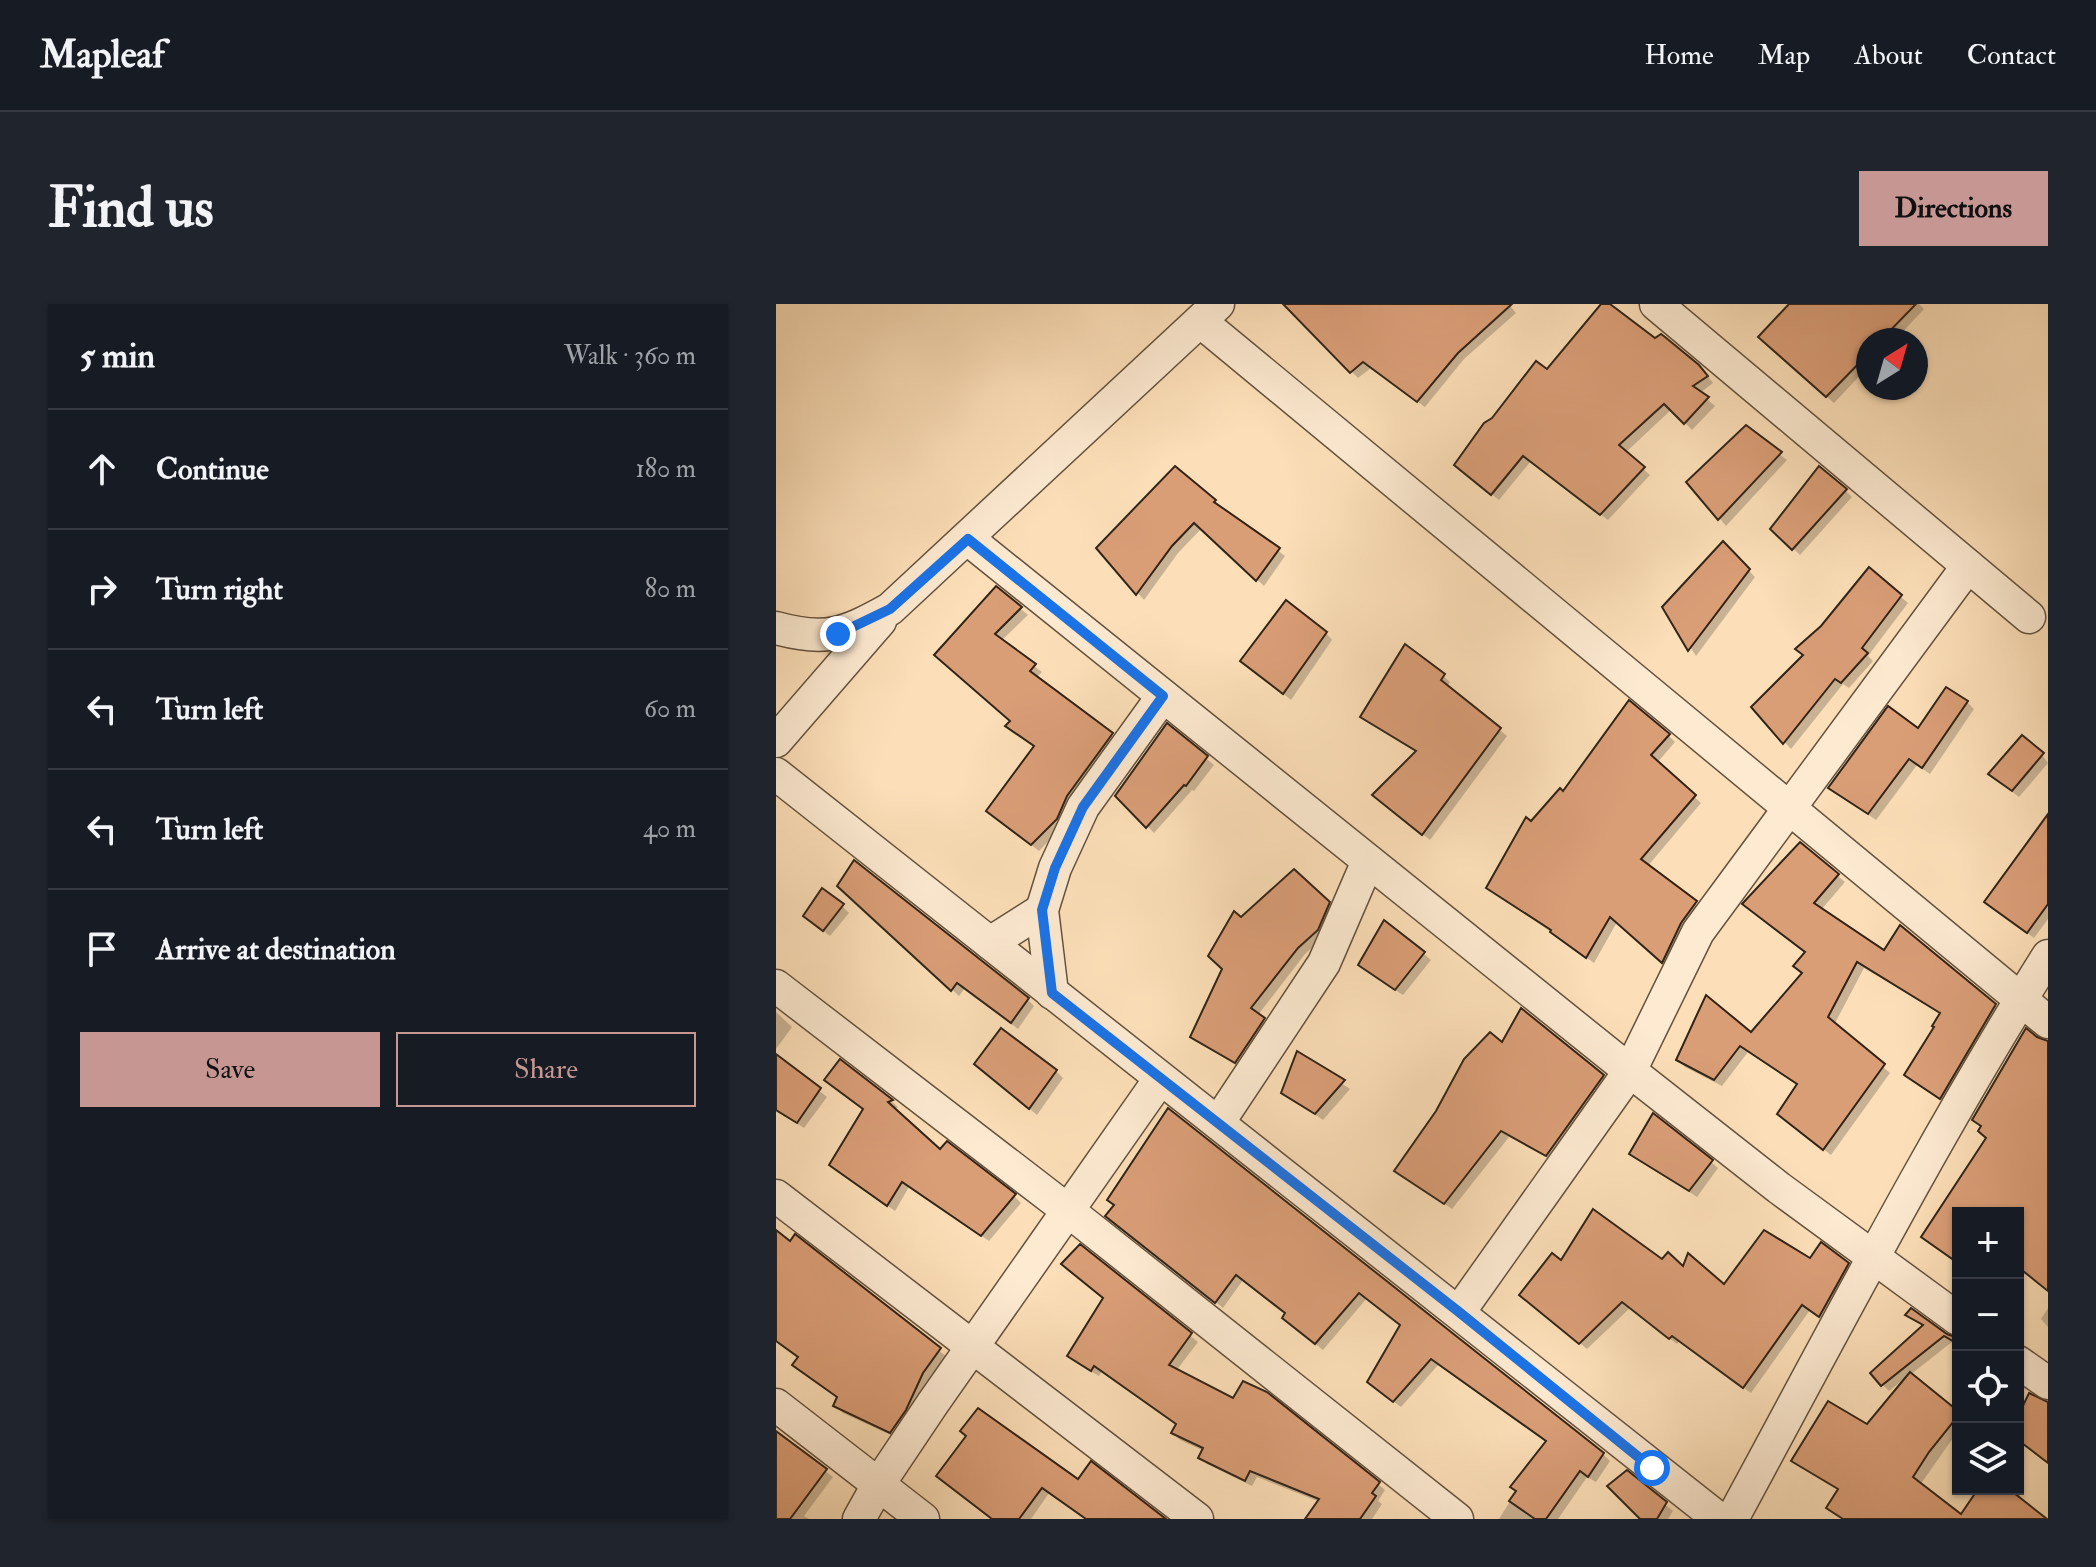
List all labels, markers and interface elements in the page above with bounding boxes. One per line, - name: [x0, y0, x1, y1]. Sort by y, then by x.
- text: Mapleaf: [40, 31, 165, 79]
- text: Home: [1644, 38, 1714, 73]
- text: Map: [1758, 38, 1810, 73]
- text: About: [1854, 38, 1923, 73]
- text: Contact: [1967, 38, 2056, 73]
- button: Directions: [1859, 171, 2048, 246]
- text: Find us: [48, 173, 214, 244]
- north arrow: [1856, 328, 1928, 400]
- text: 5 min: [80, 335, 155, 378]
- text: Walk · 360 m: [564, 340, 696, 372]
- icon: ahead: [80, 447, 124, 491]
- text: Continue: [156, 451, 269, 488]
- text: 180 m: [636, 453, 696, 485]
- icon: right: [80, 567, 124, 611]
- text: Turn right: [156, 571, 283, 608]
- text: 80 m: [645, 573, 696, 605]
- route end: [820, 616, 856, 652]
- icon: left: [80, 687, 124, 731]
- text: Turn left: [156, 691, 263, 728]
- text: 60 m: [644, 693, 696, 725]
- icon: left: [80, 807, 124, 851]
- text: Turn left: [156, 811, 263, 848]
- text: 40 m: [643, 813, 696, 845]
- icon: arrive: [80, 927, 124, 971]
- text: Arrive at destination: [156, 931, 396, 968]
- button: Save: [80, 1032, 380, 1107]
- button: Share: [396, 1032, 696, 1107]
- map controls: [1952, 1207, 2024, 1495]
- button: +: [1952, 1207, 2024, 1279]
- button: −: [1952, 1279, 2024, 1351]
- button: locate: [1952, 1351, 2024, 1423]
- button: layers: [1952, 1423, 2024, 1495]
- route start: [1634, 1450, 1670, 1486]

